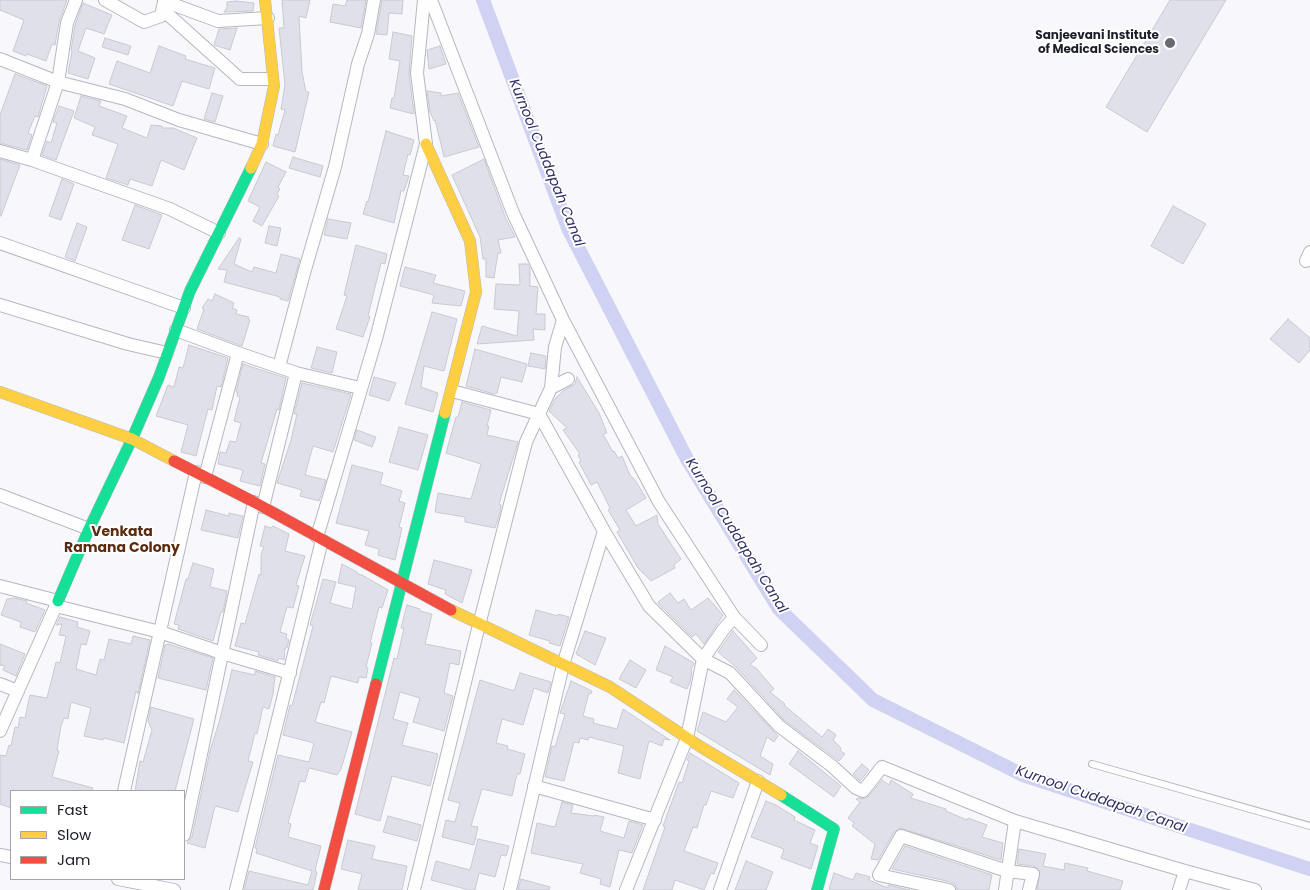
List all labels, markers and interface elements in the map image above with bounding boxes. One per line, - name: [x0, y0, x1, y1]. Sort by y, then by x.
- place label: Sanjeevani Institute of Medical Sciences: [1035, 29, 1159, 57]
- marker: Sanjeevani Institute of Medical Sciences: [1163, 36, 1177, 50]
- water label: Kurnool Cuddapah Canal: [505, 77, 587, 249]
- water label: Kurnool Cuddapah Canal: [681, 455, 791, 617]
- district label: Venkata Ramana Colony: [64, 524, 180, 556]
- water label: Kurnool Cuddapah Canal: [1013, 763, 1189, 837]
- legend: [10, 790, 185, 880]
- text: Fast: [57, 799, 88, 820]
- text: Slow: [57, 824, 91, 845]
- text: Jam: [57, 849, 91, 870]

